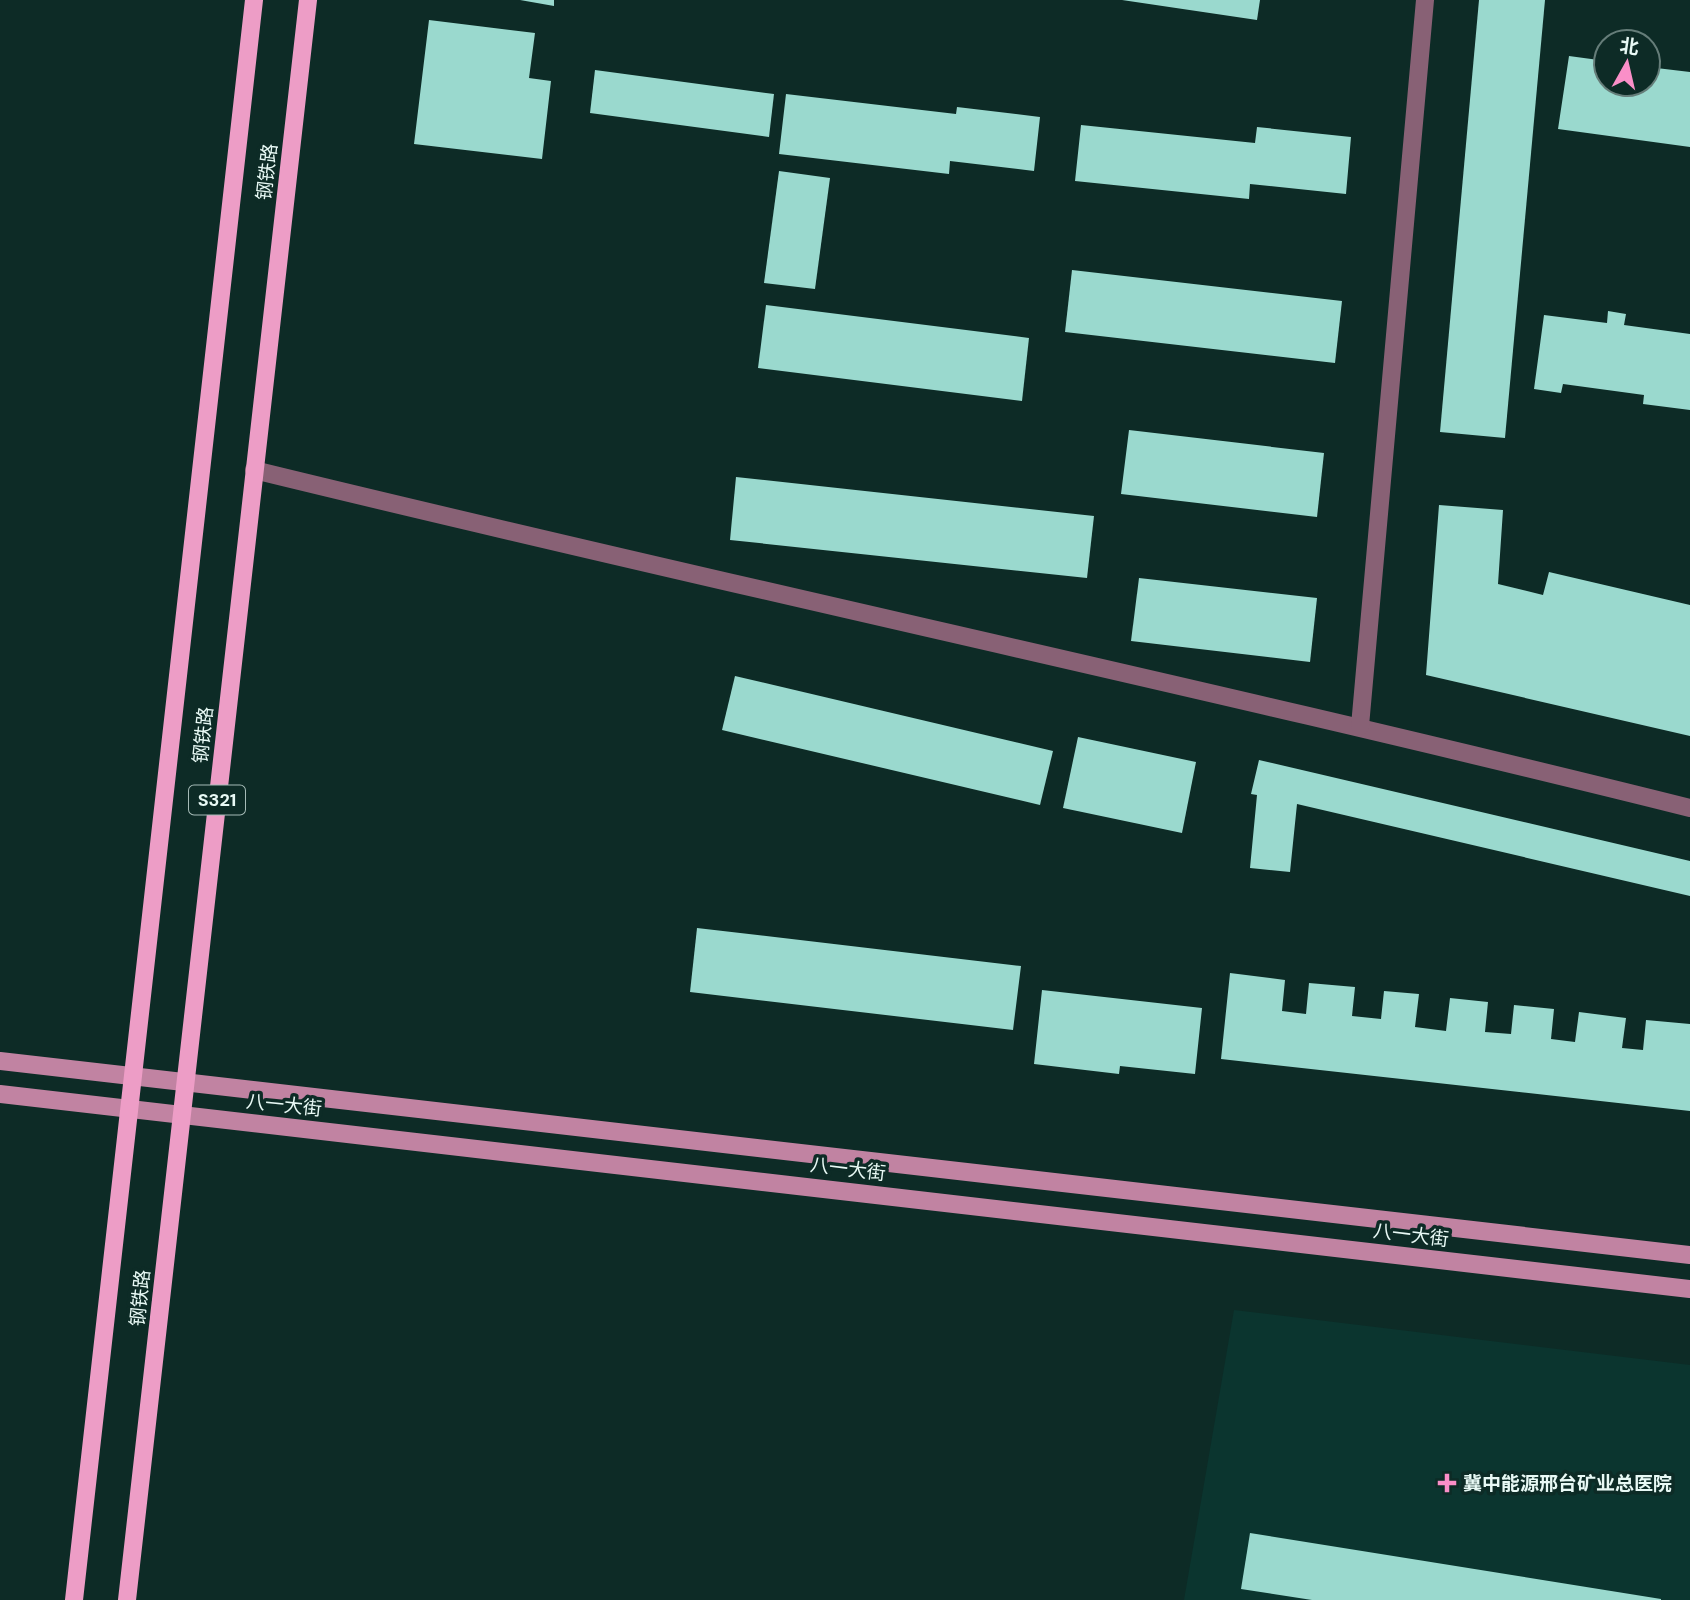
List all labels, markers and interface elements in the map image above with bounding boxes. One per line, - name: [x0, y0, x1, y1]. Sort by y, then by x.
- north arrow: [1592, 28, 1662, 98]
- text: 北: [1618, 33, 1640, 60]
- street label: 钢铁路: [251, 142, 283, 202]
- street label: 钢铁路: [188, 705, 218, 765]
- road number: S321: [189, 786, 245, 814]
- street label: 八一大街: [245, 1089, 323, 1121]
- street label: 八一大街: [809, 1152, 887, 1186]
- street label: 八一大街: [1372, 1218, 1450, 1252]
- street label: 钢铁路: [125, 1268, 155, 1328]
- place label: 冀中能源邢台矿业总医院: [1463, 1471, 1672, 1496]
- marker: 冀中能源邢台矿业总医院: [1437, 1473, 1457, 1493]

